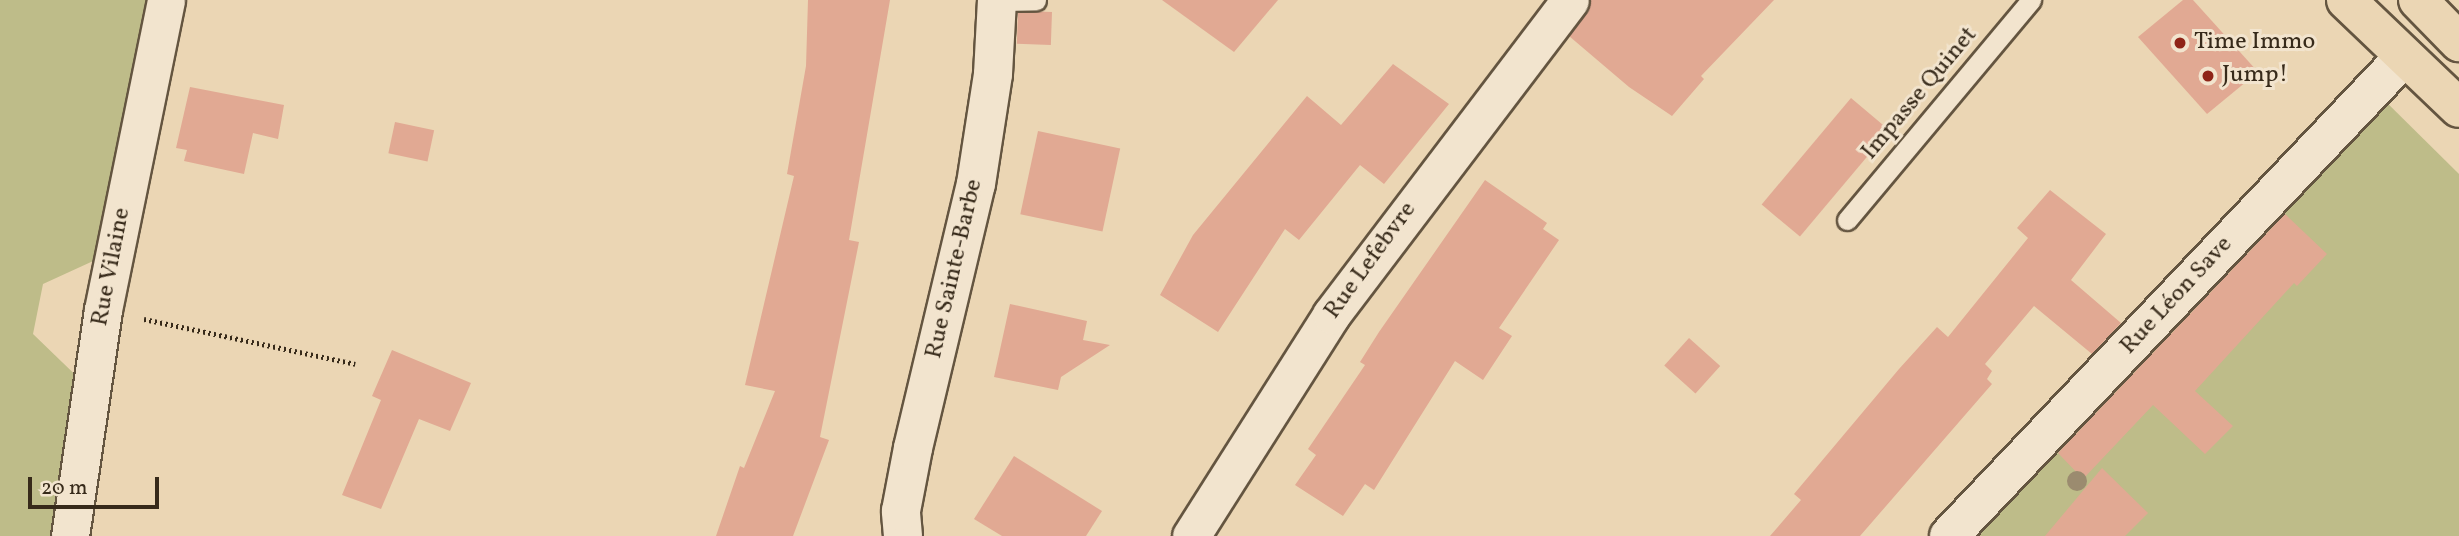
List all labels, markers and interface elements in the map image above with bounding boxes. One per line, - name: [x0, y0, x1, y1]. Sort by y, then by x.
- street label: Impasse Quinet: [1856, 22, 1984, 166]
- place label: Time Immo: [2194, 29, 2315, 57]
- marker: Time Immo: [2172, 35, 2188, 51]
- place label: Jump!: [2222, 62, 2288, 90]
- marker: Jump!: [2200, 68, 2216, 84]
- street label: Rue Sainte-Barbe: [920, 176, 990, 362]
- street label: Rue Lefebvre: [1319, 197, 1423, 325]
- street label: Rue Vilaine: [86, 205, 138, 329]
- street label: Rue Léon Save: [2115, 231, 2239, 361]
- scale bar: [32, 462, 163, 506]
- text: 20 m: [41, 474, 87, 503]

